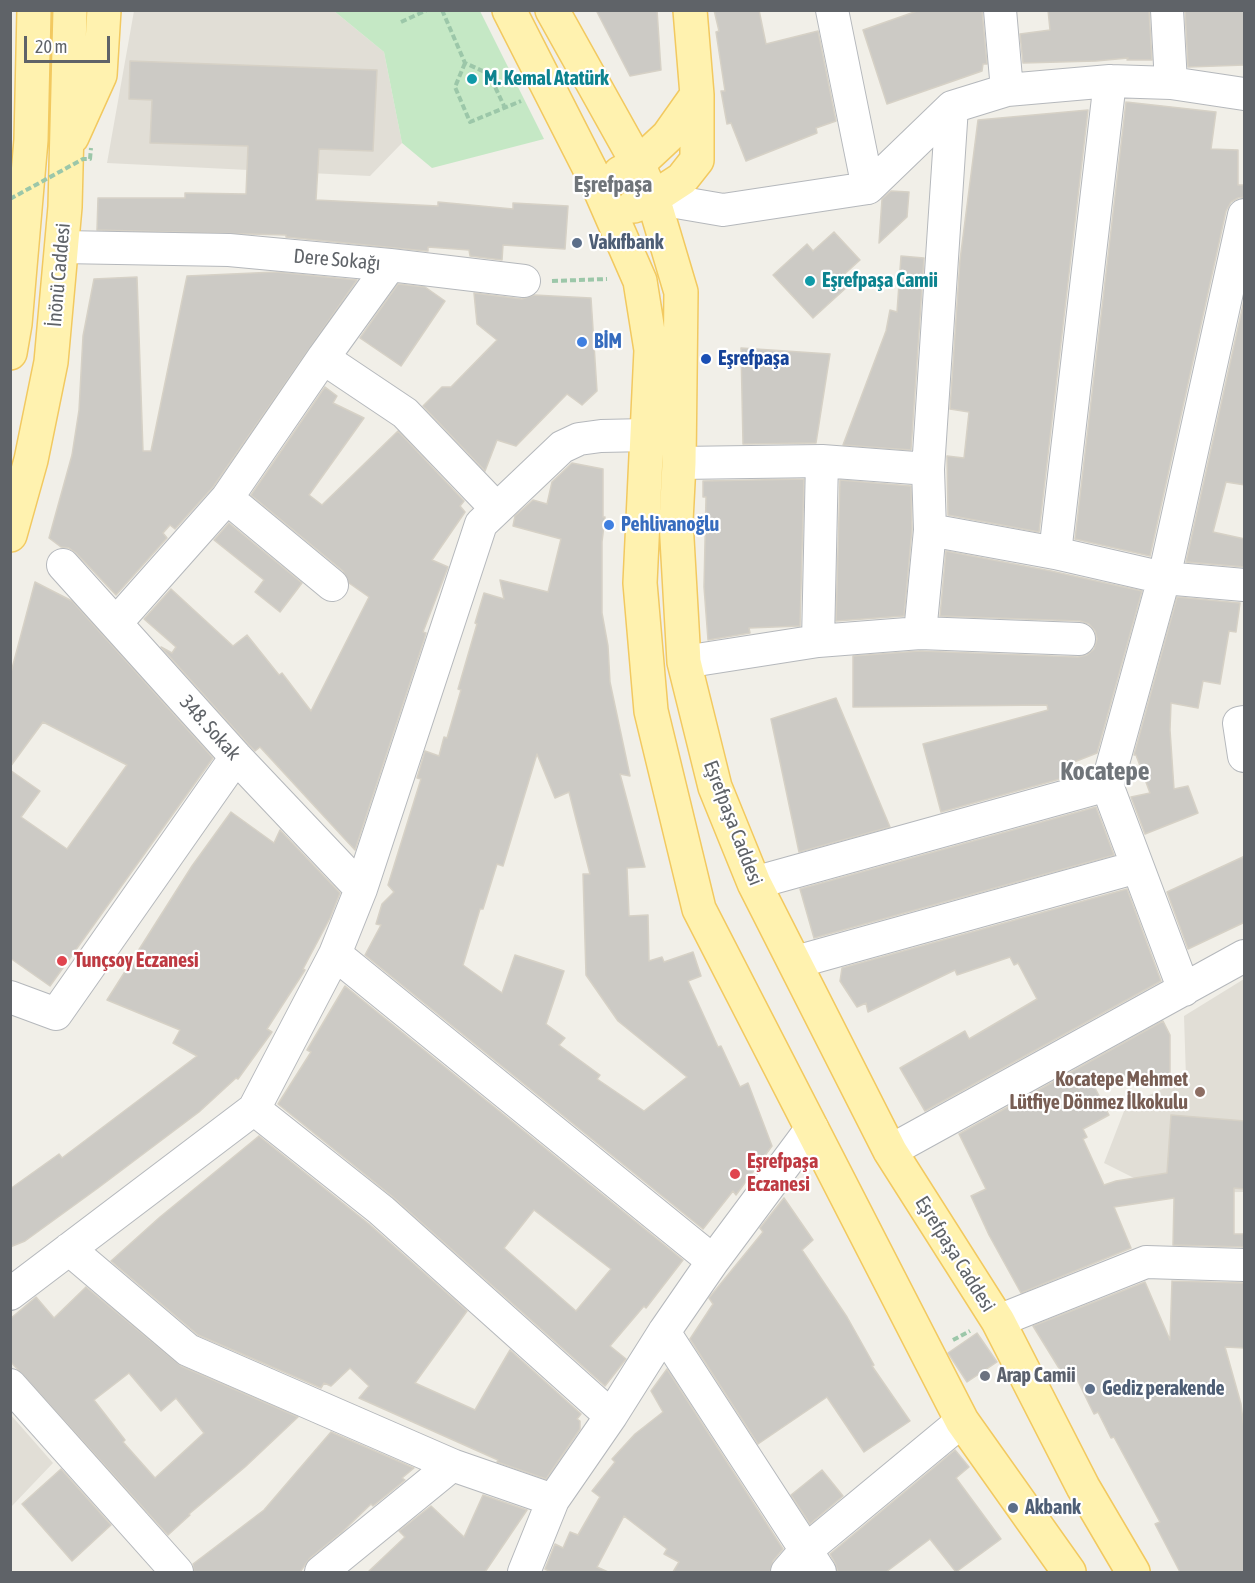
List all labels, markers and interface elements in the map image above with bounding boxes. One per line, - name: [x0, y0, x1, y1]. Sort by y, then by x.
- scale bar: [27, 24, 112, 62]
- text: 20 m: [35, 36, 67, 57]
- place label: M. Kemal Atatürk: [484, 67, 609, 91]
- marker: M. Kemal Atatürk: [465, 72, 479, 86]
- district label: Eşrefpaşa: [574, 172, 652, 198]
- street label: İnönü Caddesi: [43, 222, 75, 328]
- place label: Vakıfbank: [589, 231, 664, 255]
- marker: Vakıfbank: [570, 236, 584, 250]
- street label: Dere Sokağı: [293, 244, 381, 276]
- place label: Eşrefpaşa Camii: [822, 269, 938, 293]
- marker: Eşrefpaşa Camii: [803, 274, 817, 288]
- place label: BİM: [594, 330, 622, 354]
- marker: BİM: [575, 335, 589, 349]
- place label: Eşrefpaşa: [718, 347, 789, 371]
- marker: Eşrefpaşa: [699, 352, 713, 366]
- place label: Pehlivanoğlu: [621, 513, 719, 537]
- marker: Pehlivanoğlu: [602, 518, 616, 532]
- street label: 348. Sokak: [175, 691, 245, 765]
- district label: Kocatepe: [1060, 756, 1150, 788]
- street label: Eşrefpaşa Caddesi: [698, 757, 768, 889]
- place label: Tunçsoy Eczanesi: [74, 949, 199, 973]
- marker: Tunçsoy Eczanesi: [55, 954, 69, 968]
- place label: Kocatepe Mehmet Lütfiye Dönmez İlkokulu: [1010, 1068, 1188, 1115]
- marker: Kocatepe Mehmet Lütfiye Dönmez İlkokulu: [1193, 1085, 1207, 1099]
- place label: Eşrefpaşa Eczanesi: [747, 1150, 818, 1197]
- marker: Eşrefpaşa Eczanesi: [728, 1167, 742, 1181]
- street label: Eşrefpaşa Caddesi: [910, 1192, 1000, 1316]
- place label: Arap Camii: [997, 1364, 1076, 1388]
- marker: Arap Camii: [978, 1369, 992, 1383]
- place label: Gediz perakende: [1102, 1377, 1225, 1401]
- marker: Gediz perakende: [1083, 1382, 1097, 1396]
- place label: Akbank: [1025, 1496, 1081, 1520]
- marker: Akbank: [1006, 1501, 1020, 1515]

